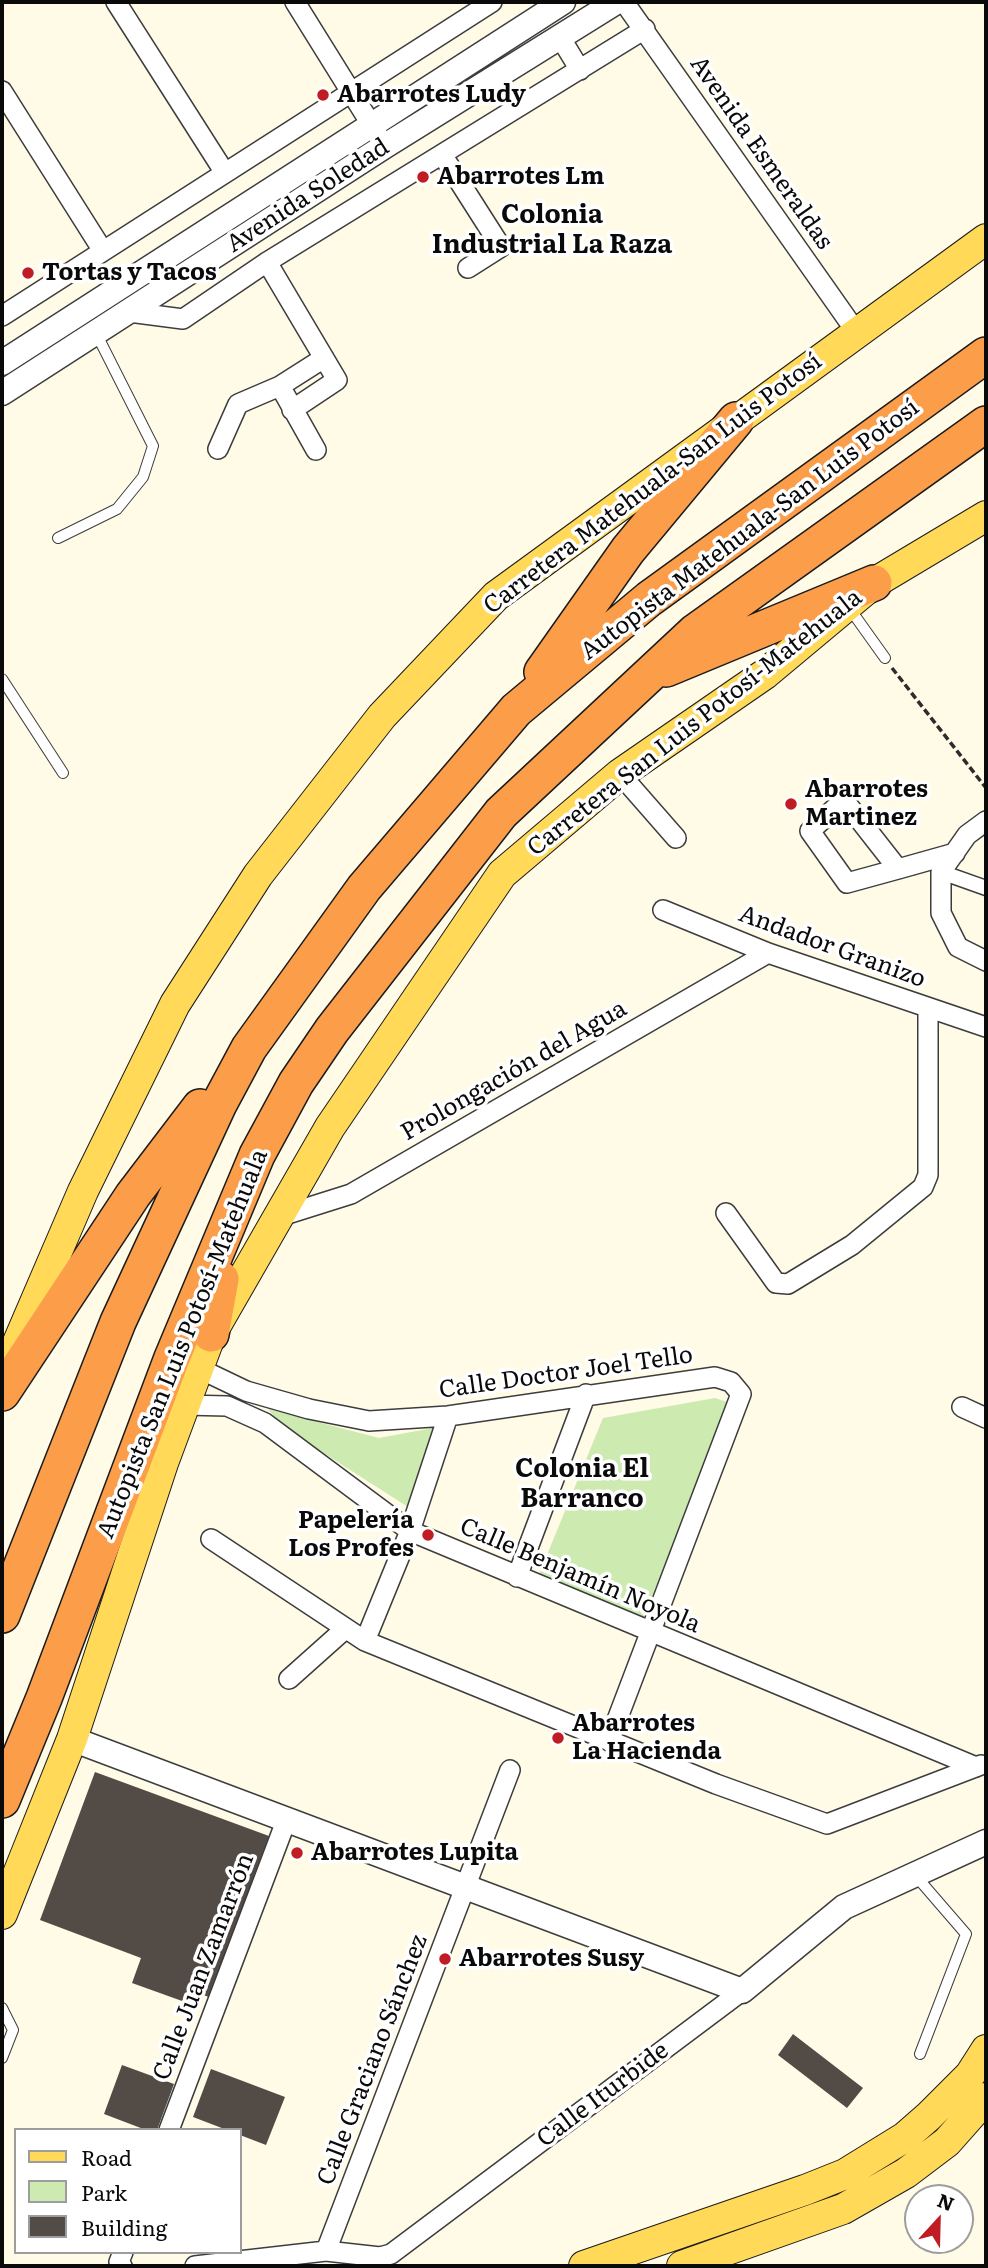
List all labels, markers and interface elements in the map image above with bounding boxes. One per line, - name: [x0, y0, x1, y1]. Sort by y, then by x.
- street label: Avenida Esmeraldas: [683, 51, 839, 255]
- place label: Abarrotes Ludy: [337, 81, 526, 109]
- marker: Abarrotes Ludy: [315, 87, 331, 103]
- street label: Avenida Soledad: [221, 133, 395, 259]
- place label: Abarrotes Lm: [437, 163, 604, 191]
- marker: Abarrotes Lm: [415, 169, 431, 185]
- district label: Colonia Industrial La Raza: [432, 199, 672, 260]
- place label: Tortas y Tacos: [42, 259, 217, 287]
- marker: Tortas y Tacos: [20, 265, 36, 281]
- street label: Carretera Matehuala-San Luis Potosí: [478, 347, 828, 621]
- street label: Autopista Matehuala-San Luis Potosí: [575, 393, 925, 667]
- street label: Carretera San Luis Potosí-Matehuala: [522, 583, 868, 863]
- place label: Abarrotes Martinez: [805, 776, 928, 832]
- marker: Abarrotes Martinez: [783, 796, 799, 812]
- street label: Andador Granizo: [735, 900, 929, 994]
- street label: Prolongación del Agua: [396, 995, 632, 1147]
- street label: Autopista San Luis Potosí-Matehuala: [92, 1145, 274, 1543]
- street label: Calle Doctor Joel Tello: [437, 1341, 695, 1405]
- district label: Colonia El Barranco: [515, 1453, 649, 1514]
- place label: Papelería Los Profes: [288, 1507, 414, 1563]
- street label: Calle Benjamín Noyola: [455, 1512, 705, 1640]
- marker: Papelería Los Profes: [420, 1527, 436, 1543]
- place label: Abarrotes La Hacienda: [572, 1710, 721, 1766]
- marker: Abarrotes La Hacienda: [550, 1730, 566, 1746]
- place label: Abarrotes Lupita: [311, 1839, 518, 1867]
- marker: Abarrotes Lupita: [289, 1845, 305, 1861]
- street label: Calle Juan Zamarrón: [147, 1850, 261, 2084]
- street label: Calle Graciano Sánchez: [312, 1931, 434, 2189]
- place label: Abarrotes Susy: [459, 1945, 644, 1973]
- marker: Abarrotes Susy: [437, 1951, 453, 1967]
- street label: Calle Iturbide: [532, 2036, 674, 2154]
- legend: [14, 2128, 242, 2254]
- text: Road: [81, 2141, 132, 2172]
- text: Park: [81, 2176, 127, 2207]
- north arrow: [904, 2184, 974, 2254]
- text: N: [933, 2185, 959, 2217]
- text: Building: [81, 2211, 167, 2242]

